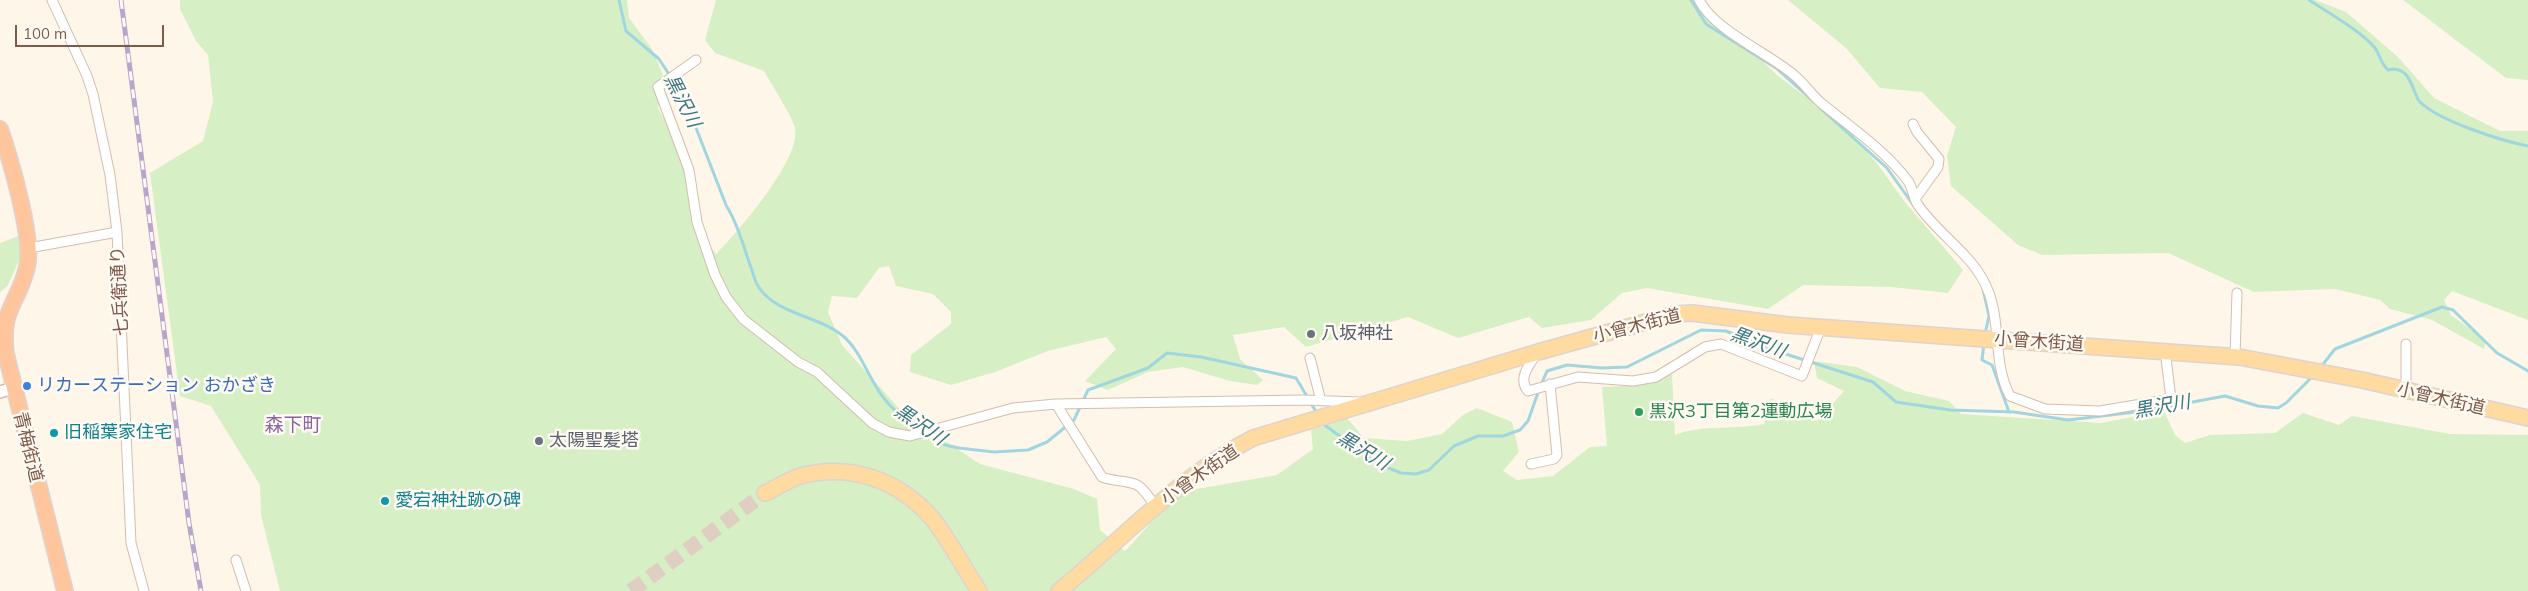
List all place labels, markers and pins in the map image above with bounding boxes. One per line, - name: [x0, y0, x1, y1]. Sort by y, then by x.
- place label: 八坂神社: [1321, 323, 1393, 345]
- marker: 八坂神社: [1305, 328, 1317, 340]
- place label: リカーステーション おかざき: [37, 375, 276, 397]
- marker: リカーステーション おかざき: [21, 380, 33, 392]
- place label: 黒沢3丁目第2運動広場: [1649, 401, 1833, 423]
- marker: 黒沢3丁目第2運動広場: [1633, 406, 1645, 418]
- place label: 旧稲葉家住宅: [64, 422, 172, 444]
- marker: 旧稲葉家住宅: [48, 427, 60, 439]
- place label: 太陽聖髪塔: [549, 430, 639, 452]
- marker: 太陽聖髪塔: [533, 435, 545, 447]
- place label: 愛宕神社跡の碑: [395, 490, 521, 512]
- marker: 愛宕神社跡の碑: [379, 495, 391, 507]

